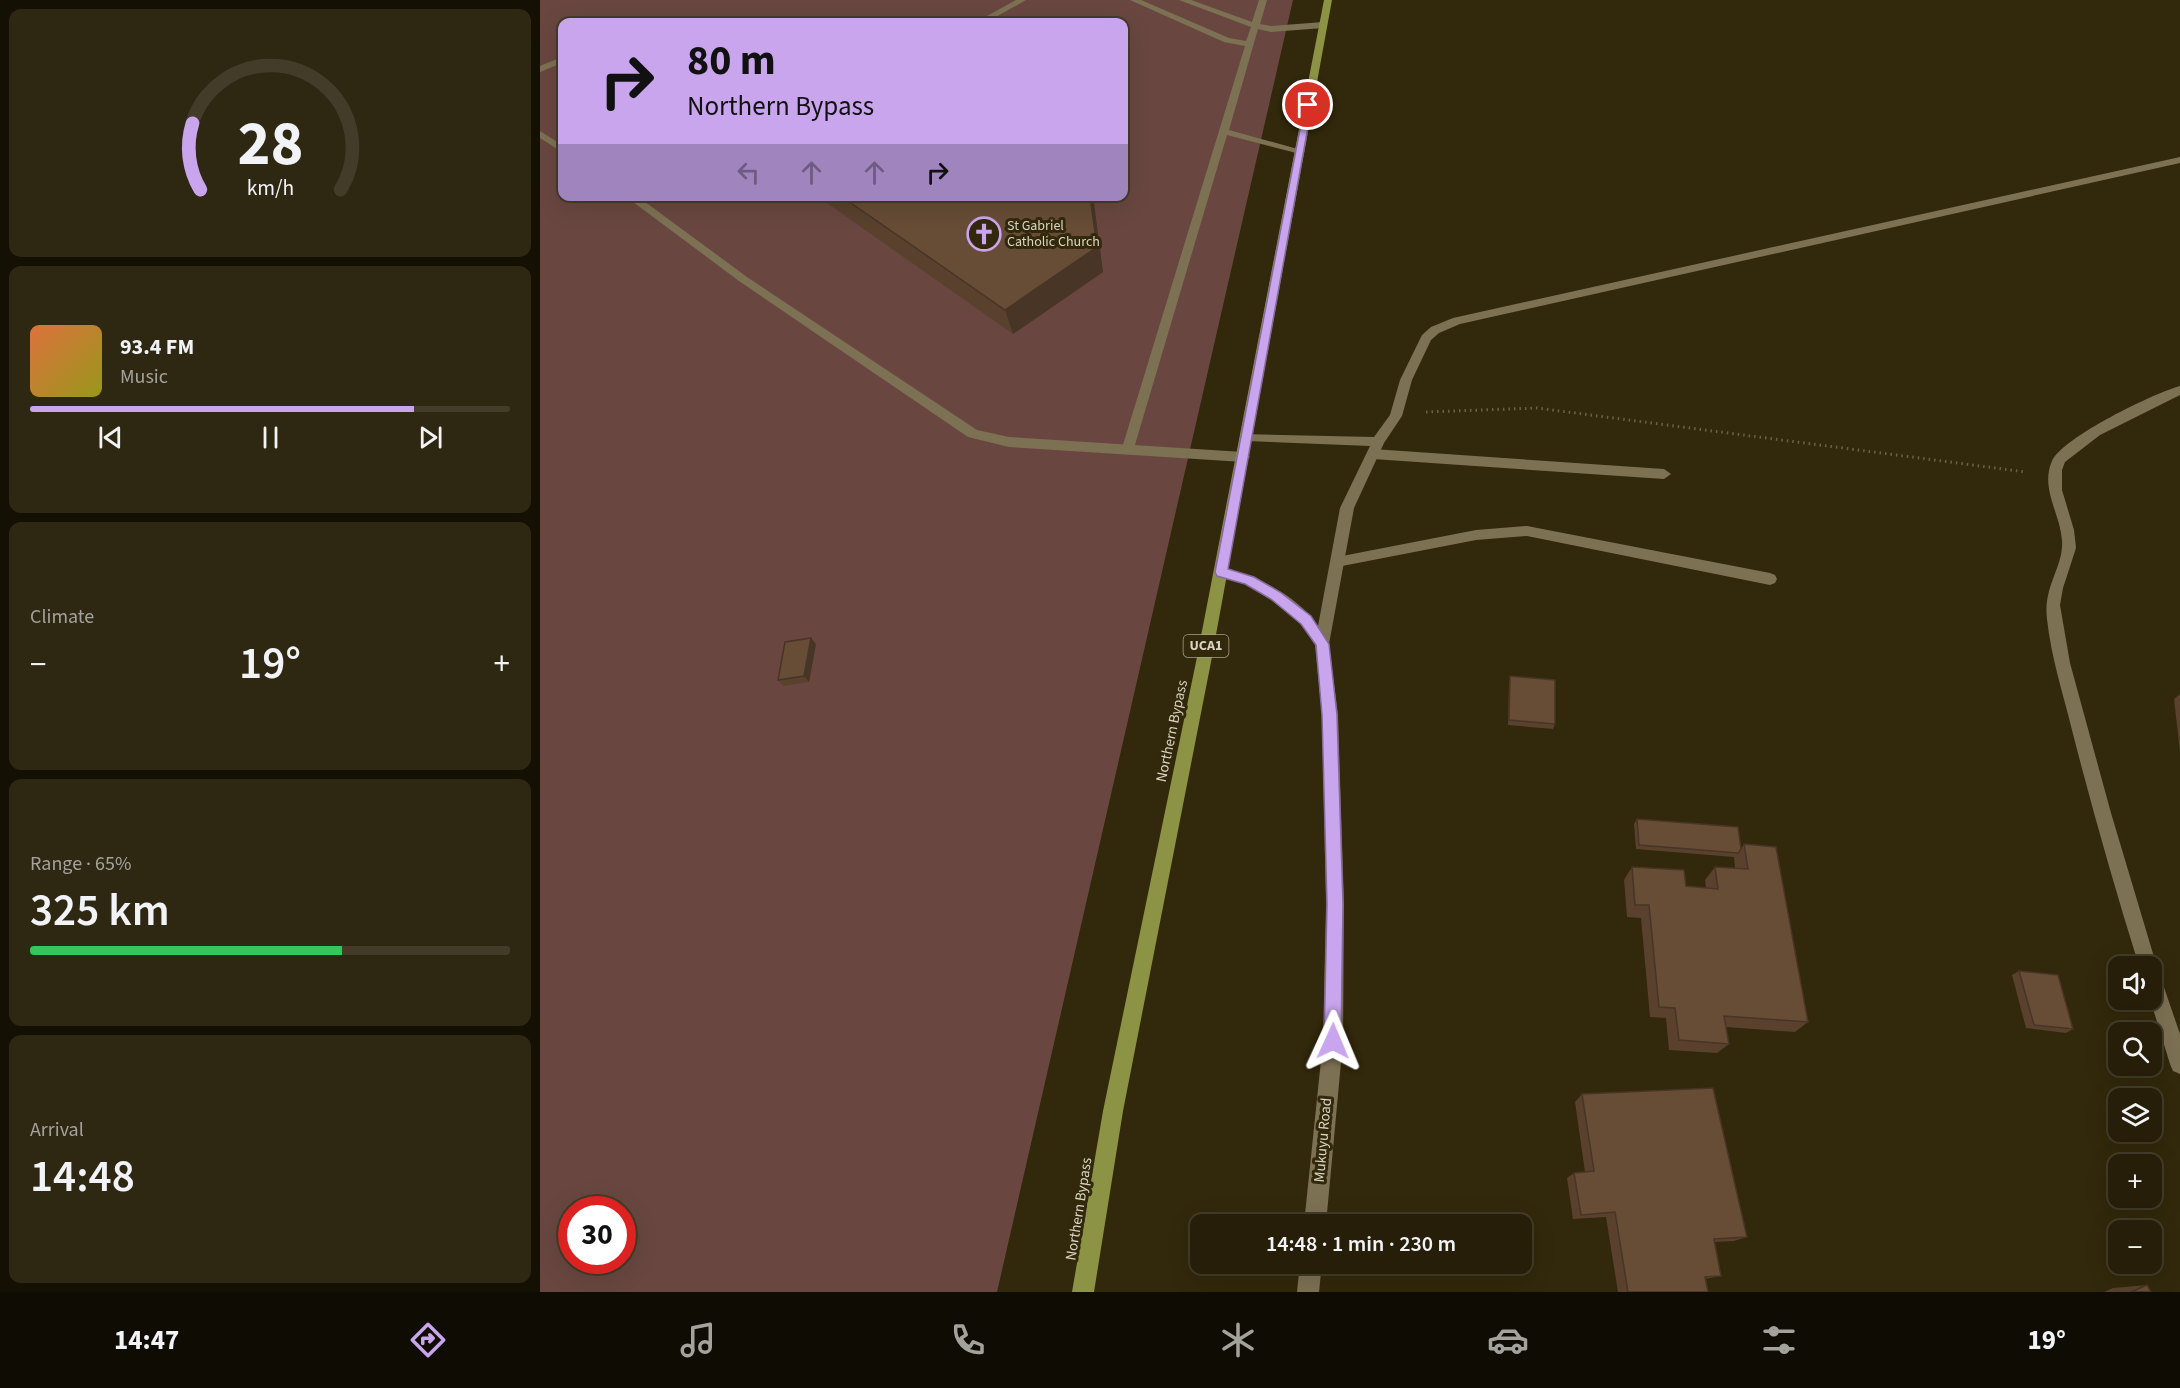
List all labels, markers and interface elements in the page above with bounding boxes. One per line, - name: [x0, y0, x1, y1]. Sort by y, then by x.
- text: 80 m: [687, 31, 776, 91]
- icon: right: [588, 42, 666, 120]
- pin: [1282, 79, 1333, 130]
- text: Northern Bypass: [687, 87, 874, 126]
- icon: arrive: [1291, 88, 1324, 121]
- text: 28: [237, 100, 303, 189]
- icon: left: [732, 156, 765, 189]
- icon: ahead: [795, 156, 828, 189]
- icon: ahead: [858, 156, 891, 189]
- icon: right: [921, 156, 954, 189]
- text: km/h: [246, 173, 294, 204]
- church icon: St Gabriel Catholic Church: [966, 216, 1002, 252]
- place label: St Gabriel Catholic Church: [1007, 216, 1100, 252]
- text: 93.4 FM: [120, 331, 194, 363]
- text: Music: [120, 363, 168, 391]
- icon: previous: [94, 421, 127, 454]
- icon: pause: [254, 421, 287, 454]
- icon: next: [414, 421, 447, 454]
- text: Climate: [30, 603, 94, 631]
- text: 19°: [239, 632, 301, 696]
- road number: UCA1: [1184, 635, 1228, 657]
- text: −: [30, 641, 46, 688]
- text: +: [494, 641, 510, 688]
- street label: Northern Bypass: [1151, 678, 1193, 784]
- text: Range · 65%: [30, 850, 131, 878]
- text: 325 km: [30, 879, 170, 943]
- map controls: [2108, 956, 2162, 1274]
- button: sound: [2108, 956, 2162, 1010]
- position arrow: [1301, 1009, 1365, 1073]
- button: search: [2108, 1022, 2162, 1076]
- button: layers: [2108, 1088, 2162, 1142]
- street label: Mukuyu Road: [1309, 1097, 1337, 1183]
- text: Arrival: [30, 1116, 84, 1144]
- text: 14:48: [30, 1145, 135, 1209]
- button: +: [2108, 1154, 2162, 1208]
- street label: Northern Bypass: [1060, 1156, 1098, 1262]
- speed limit sign: 30: [558, 1196, 636, 1274]
- button: −: [2108, 1220, 2162, 1274]
- text: 14:48 · 1 min · 230 m: [1266, 1228, 1456, 1260]
- icon: directions: [407, 1319, 449, 1361]
- icon: music: [677, 1319, 719, 1361]
- icon: phone: [947, 1319, 989, 1361]
- icon: climate: [1217, 1319, 1259, 1361]
- icon: car: [1487, 1319, 1529, 1361]
- icon: filters: [1758, 1319, 1800, 1361]
- text: 14:47: [114, 1321, 179, 1360]
- text: 19°: [2028, 1321, 2066, 1360]

